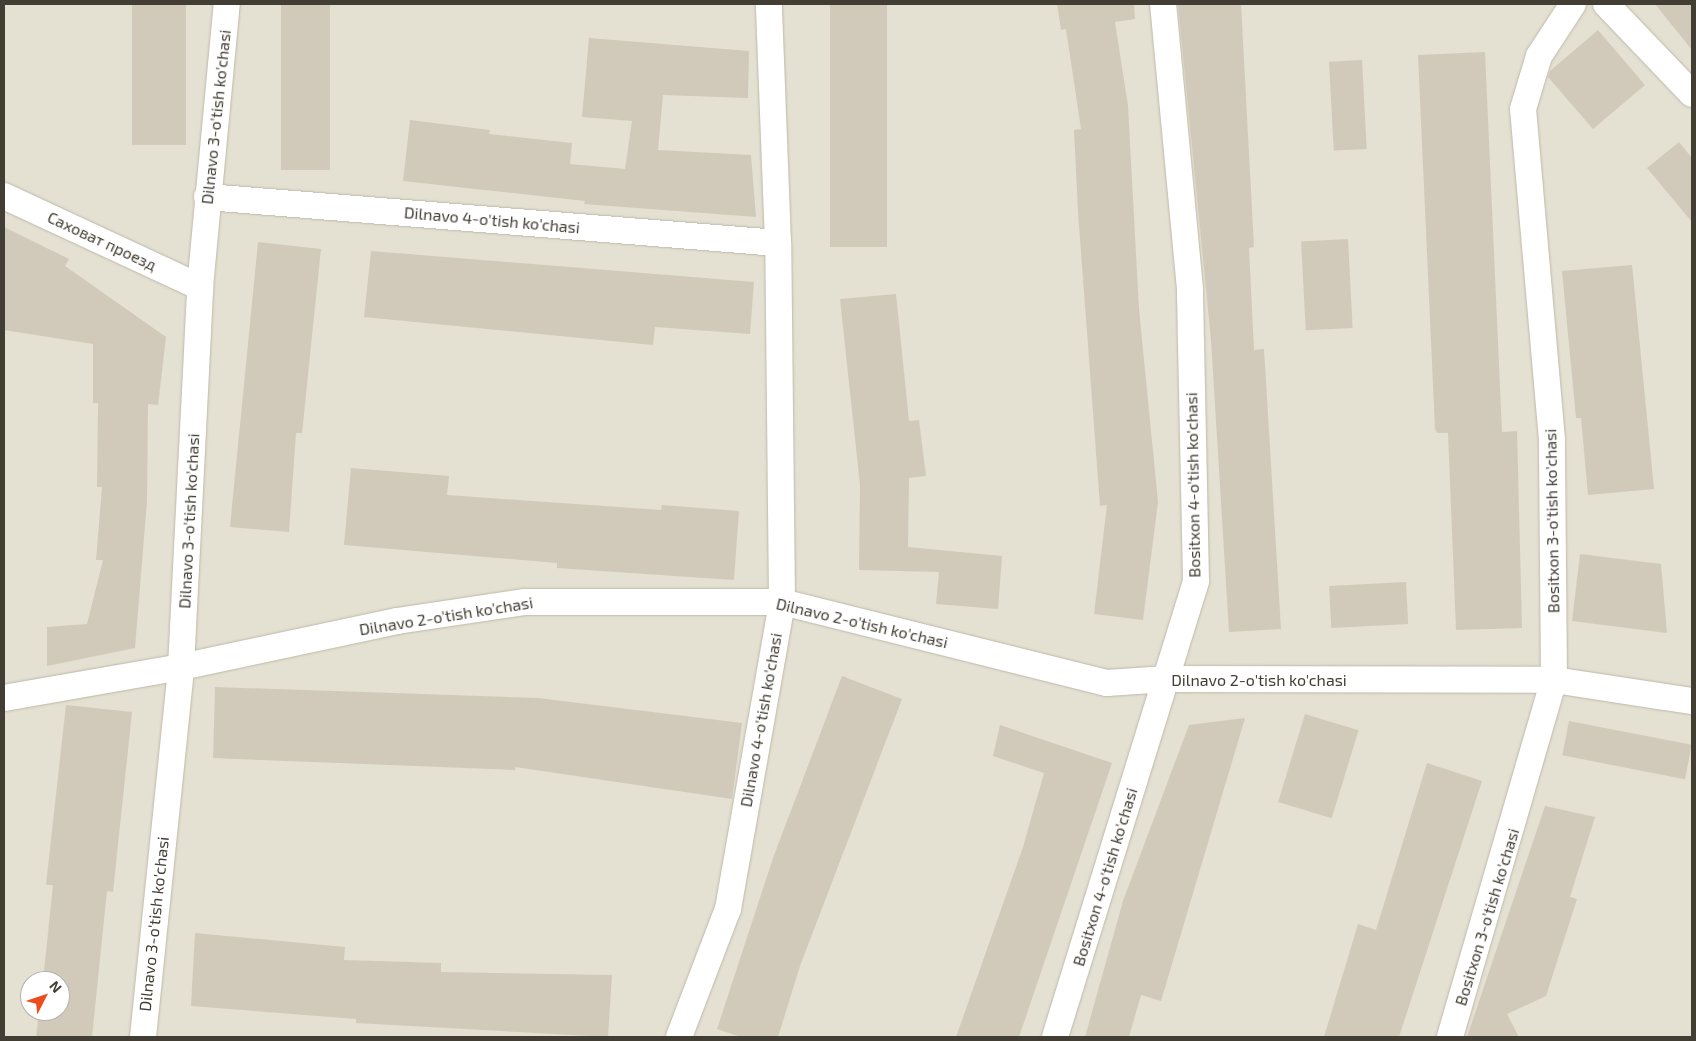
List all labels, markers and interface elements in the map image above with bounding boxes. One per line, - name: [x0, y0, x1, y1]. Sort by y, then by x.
- street label: Dilnavo 3-o'tish ko'chasi: [197, 29, 235, 205]
- street label: Dilnavo 4-o'tish ko'chasi: [403, 203, 581, 237]
- street label: Саховат проезд: [44, 207, 160, 275]
- street label: Bositxon 4-o'tish ko'chasi: [1182, 392, 1204, 578]
- street label: Bositxon 3-o'tish ko'chasi: [1541, 429, 1563, 613]
- street label: Dilnavo 3-o'tish ko'chasi: [175, 433, 203, 609]
- street label: Dilnavo 2-o'tish ko'chasi: [358, 593, 534, 639]
- street label: Dilnavo 2-o'tish ko'chasi: [774, 594, 950, 652]
- street label: Dilnavo 4-o'tish ko'chasi: [736, 631, 786, 809]
- street label: Dilnavo 2-o'tish ko'chasi: [1171, 670, 1347, 690]
- street label: Bositxon 4-o'tish ko'chasi: [1069, 786, 1141, 968]
- street label: Bositxon 3-o'tish ko'chasi: [1451, 826, 1523, 1008]
- street label: Dilnavo 3-o'tish ko'chasi: [135, 836, 173, 1012]
- north arrow: [20, 971, 70, 1021]
- text: N: [46, 977, 66, 996]

